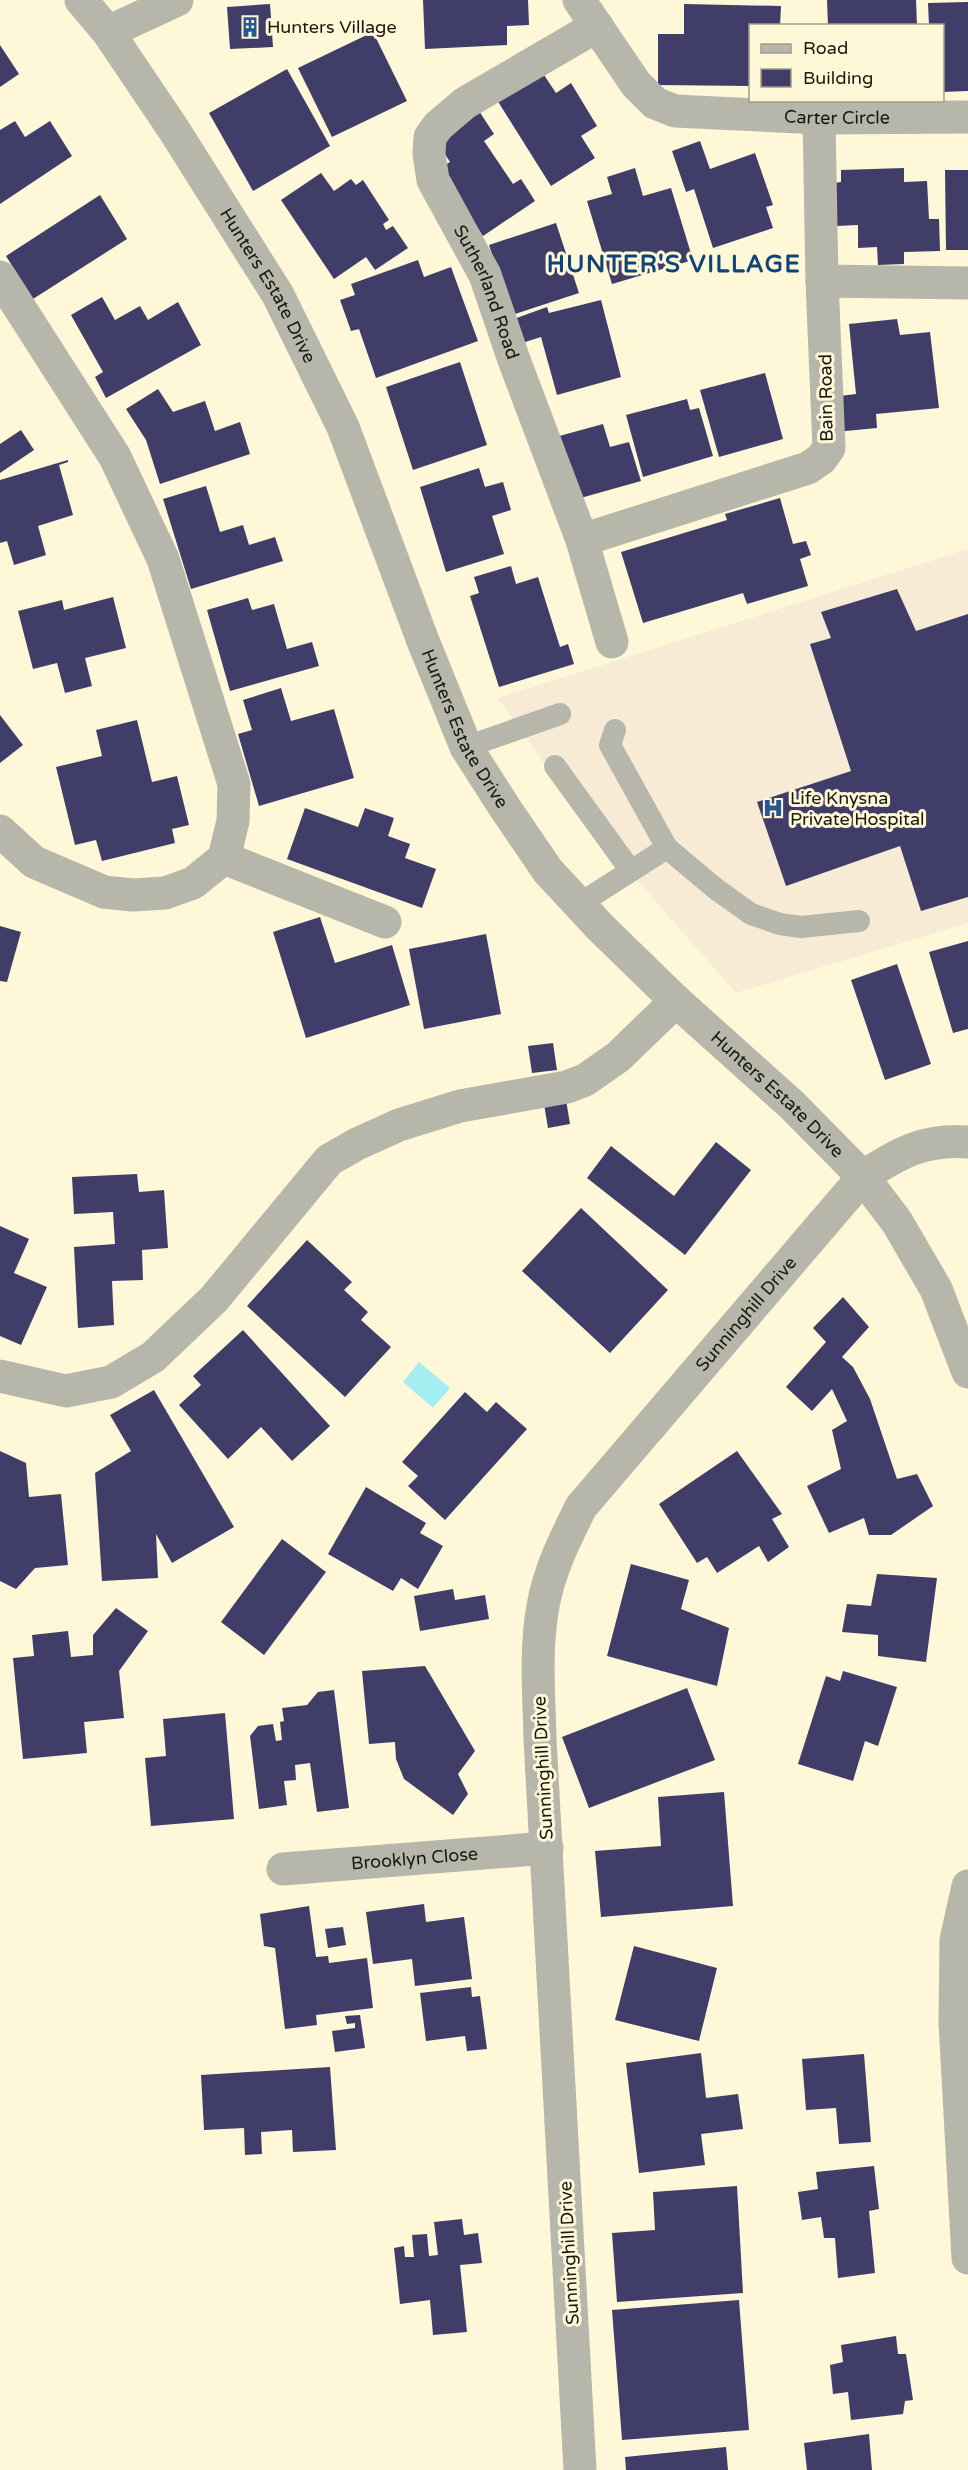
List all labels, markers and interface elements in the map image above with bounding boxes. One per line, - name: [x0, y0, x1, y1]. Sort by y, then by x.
- building icon: Hunters Village: [238, 15, 262, 39]
- place label: Hunters Village: [267, 16, 397, 38]
- legend: [749, 24, 944, 102]
- text: Road: [803, 37, 848, 59]
- text: Building: [803, 67, 873, 89]
- street label: Carter Circle: [783, 105, 890, 129]
- street label: Hunters Estate Drive: [215, 204, 321, 367]
- street label: Sutherland Road: [449, 221, 524, 362]
- district label: HUNTER'S VILLAGE: [547, 250, 801, 279]
- street label: Bain Road: [814, 354, 838, 442]
- street label: Hunters Estate Drive: [416, 646, 513, 812]
- place label: Life Knysna Private Hospital: [790, 787, 925, 830]
- hospital icon: Life Knysna Private Hospital: [761, 796, 785, 820]
- street label: Hunters Estate Drive: [706, 1026, 849, 1162]
- street label: Sunninghill Drive: [691, 1252, 801, 1376]
- street label: Sunninghill Drive: [528, 1695, 558, 1841]
- street label: Brooklyn Close: [350, 1843, 479, 1875]
- street label: Sunninghill Drive: [554, 2180, 584, 2326]

